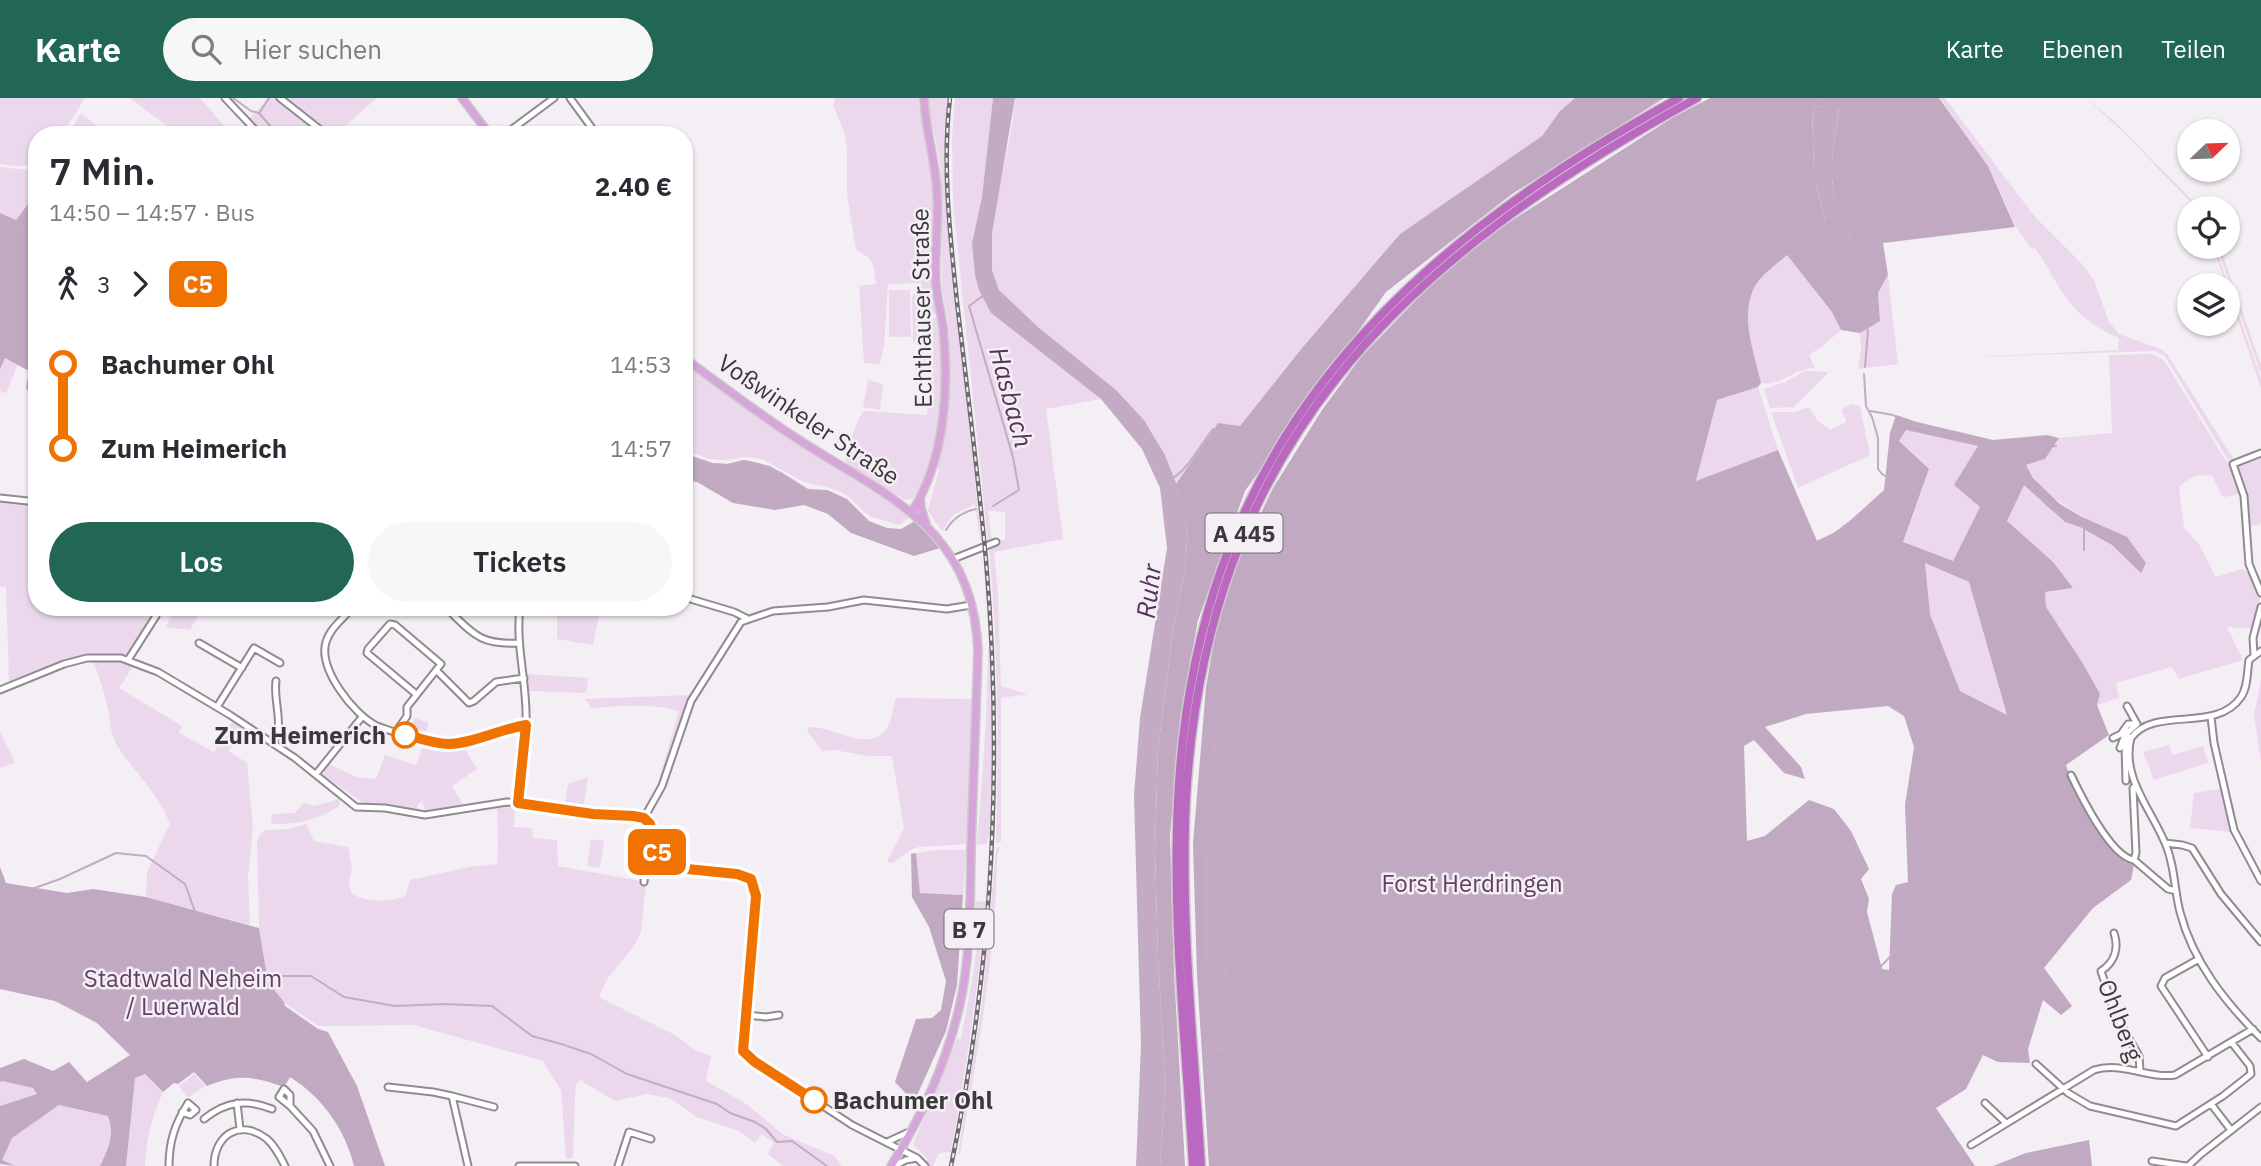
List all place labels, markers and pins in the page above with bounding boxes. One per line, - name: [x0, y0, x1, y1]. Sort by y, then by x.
- place label: Zum Heimerich: [214, 719, 386, 751]
- marker: Zum Heimerich: [392, 722, 418, 748]
- place label: Bachumer Ohl: [833, 1084, 993, 1116]
- marker: Bachumer Ohl: [801, 1087, 827, 1113]

